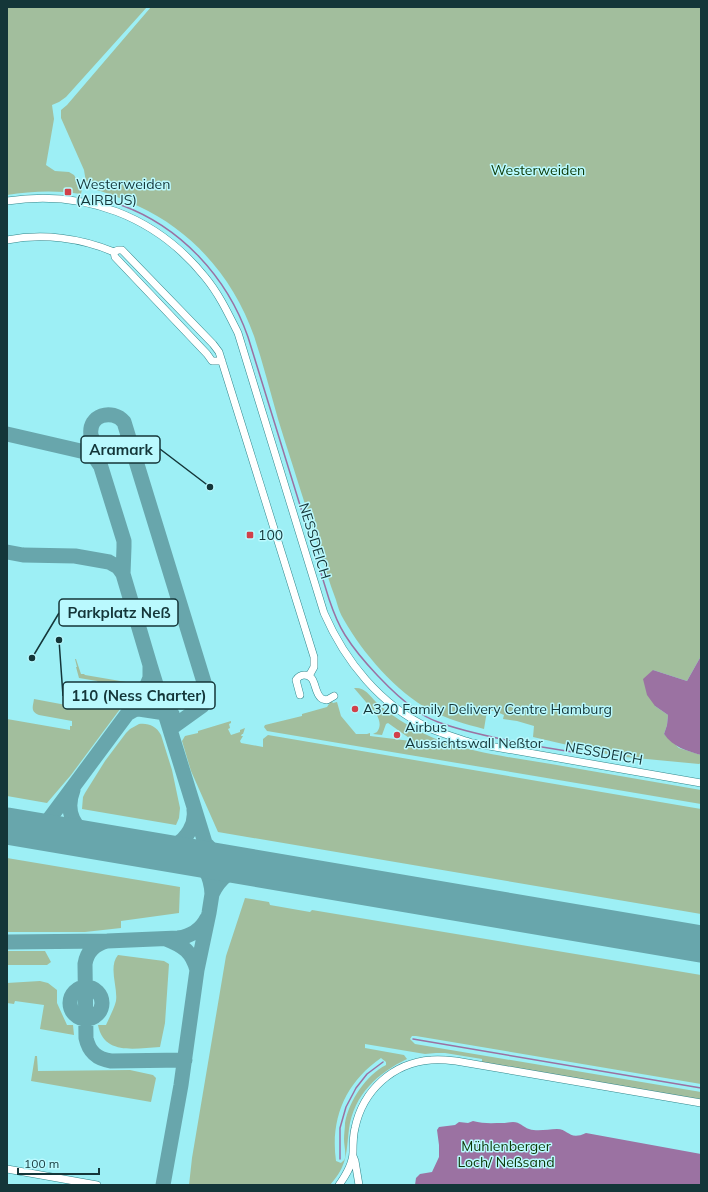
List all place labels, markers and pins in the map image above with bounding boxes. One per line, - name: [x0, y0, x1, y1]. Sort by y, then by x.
- place label: Westerweiden (AIRBUS): [76, 175, 170, 209]
- marker: Westerweiden (AIRBUS): [63, 187, 73, 197]
- callout: Aramark: [81, 436, 160, 463]
- place label: 100: [258, 526, 283, 544]
- marker: 100: [245, 530, 255, 540]
- callout: Parkplatz Neß: [59, 599, 178, 626]
- callout: 110 (Ness Charter): [63, 682, 215, 709]
- place label: A320 Family Delivery Centre Hamburg: [363, 700, 612, 718]
- marker: A320 Family Delivery Centre Hamburg: [350, 704, 360, 714]
- place label: Airbus Aussichtswall Neßtor: [405, 718, 544, 752]
- marker: Airbus Aussichtswall Neßtor: [392, 730, 402, 740]

